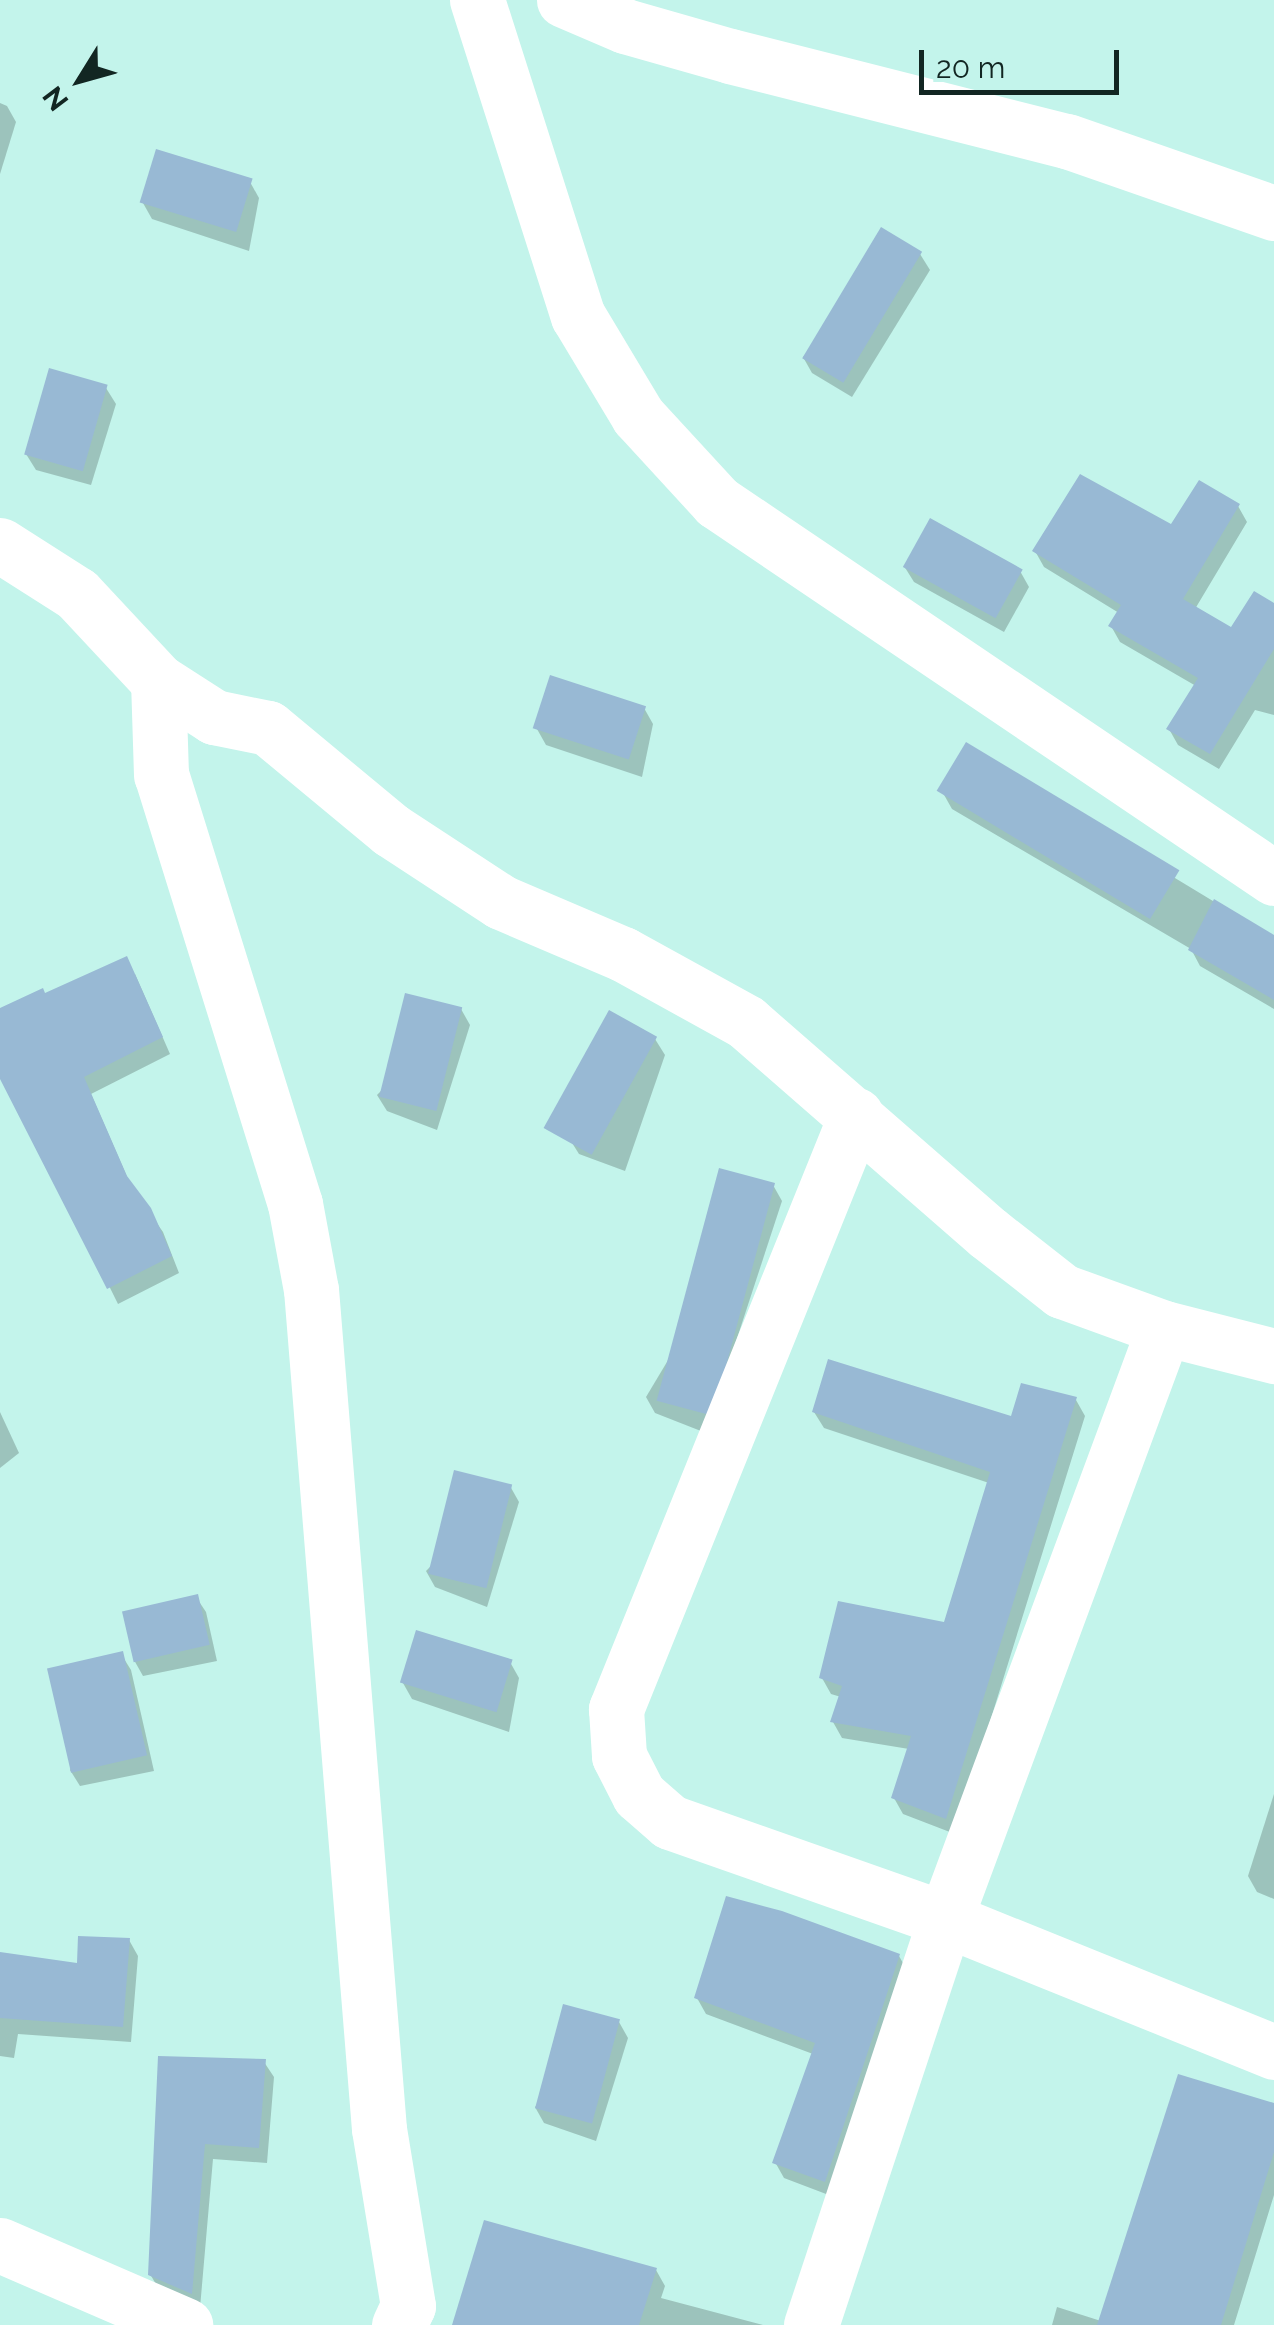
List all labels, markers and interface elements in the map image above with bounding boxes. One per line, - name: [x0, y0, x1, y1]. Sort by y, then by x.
- north arrow: [30, 30, 130, 130]
- scale bar: [924, 30, 1124, 92]
- text: 20 m: [936, 50, 1005, 85]
- text: N: [36, 80, 75, 117]

